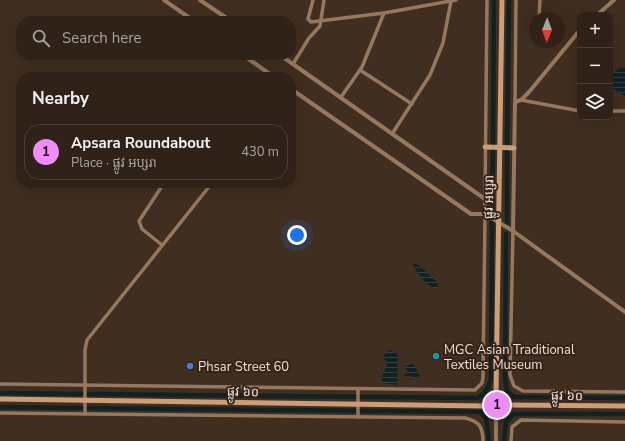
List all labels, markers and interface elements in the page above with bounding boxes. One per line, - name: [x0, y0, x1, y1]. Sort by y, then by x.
- north arrow: [529, 12, 565, 48]
- map controls: [577, 12, 613, 120]
- button: +: [577, 12, 613, 48]
- search box: [16, 16, 296, 60]
- icon: search: [30, 27, 52, 49]
- text: Search here: [62, 28, 142, 48]
- button: −: [577, 48, 613, 84]
- button: layers: [577, 84, 613, 120]
- text: Nearby: [32, 87, 89, 110]
- text: Apsara Roundabout: [71, 133, 210, 153]
- text: 1: [42, 143, 50, 161]
- text: 430 m: [241, 143, 279, 161]
- text: Place · ផ្លូវ អប្សរា: [71, 154, 157, 172]
- street label: ផ្លូវ អប្សរា: [480, 175, 500, 219]
- your location: [287, 225, 307, 245]
- place label: MGC Asian Traditional Textiles Museum: [444, 341, 575, 374]
- marker: MGC Asian Traditional Textiles Museum: [431, 351, 441, 361]
- place label: Phsar Street 60: [198, 358, 289, 376]
- marker: Phsar Street 60: [185, 361, 195, 371]
- street label: ផ្លូវ ៦០: [227, 383, 259, 403]
- street label: ផ្លូវ ៦០: [551, 387, 583, 407]
- pin: 1: [484, 390, 510, 420]

